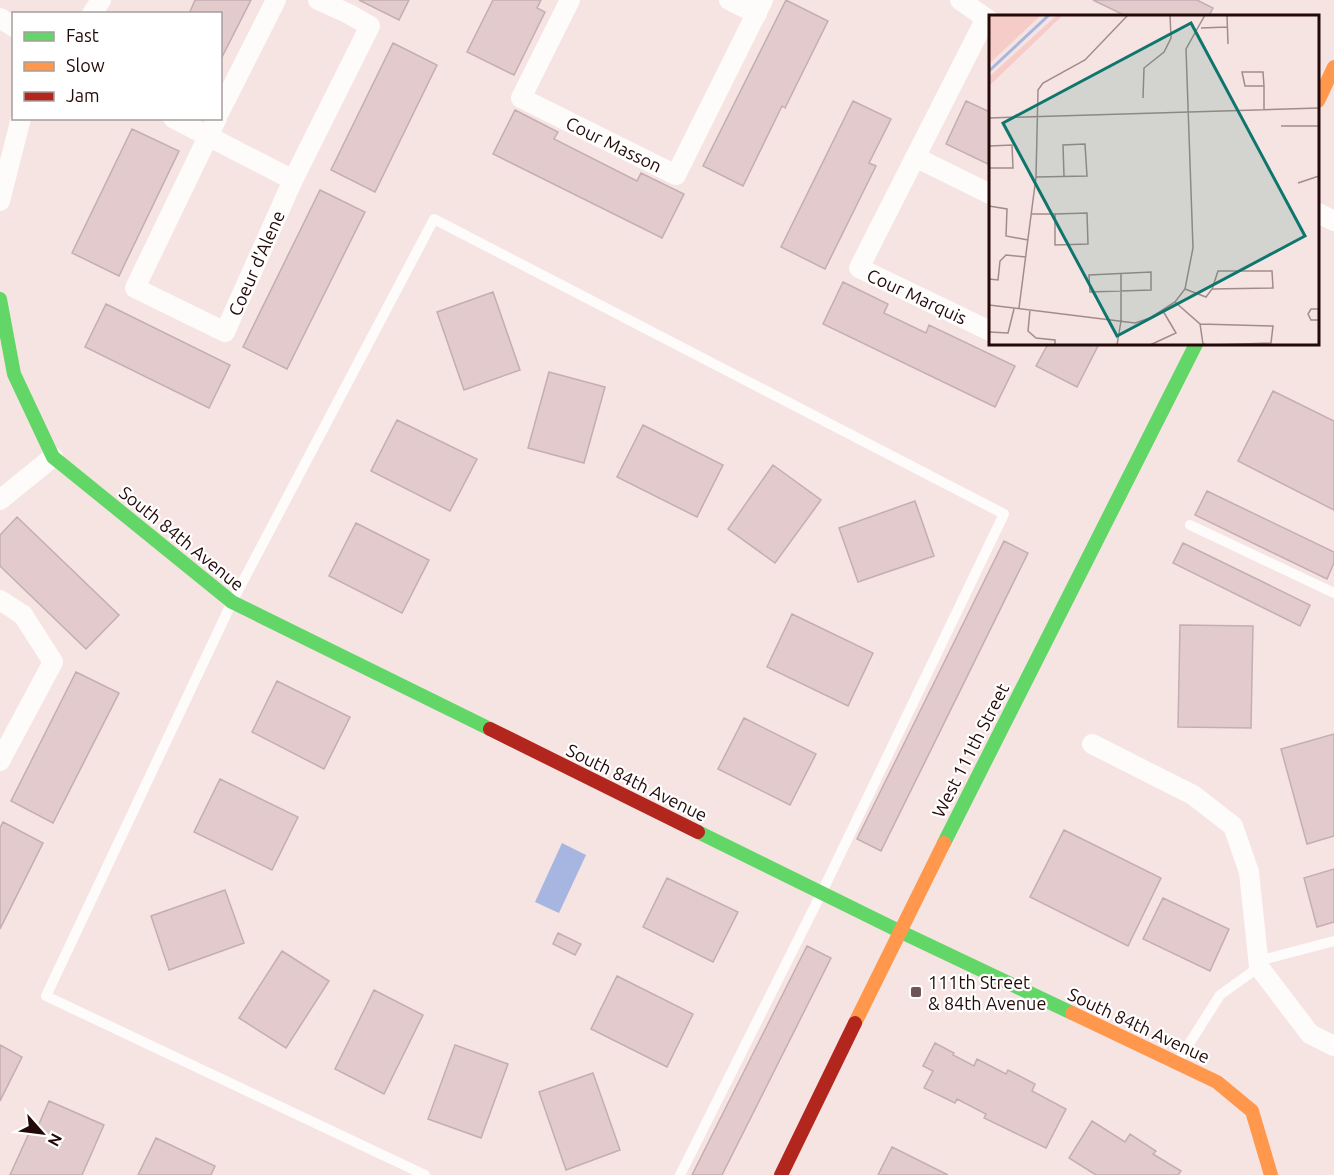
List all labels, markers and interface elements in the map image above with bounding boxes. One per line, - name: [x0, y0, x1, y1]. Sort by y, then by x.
- legend: [12, 12, 222, 120]
- inset map: [989, 15, 1319, 345]
- text: Fast: [66, 25, 99, 45]
- text: Slow: [66, 55, 105, 75]
- text: Jam: [66, 85, 100, 105]
- street label: Cour Masson: [563, 112, 665, 176]
- street label: Coeur d'Alene: [224, 207, 288, 319]
- street label: Cour Marquis: [864, 264, 970, 328]
- street label: South 84th Avenue: [116, 482, 248, 594]
- street label: West 111th Street: [928, 680, 1012, 820]
- street label: South 84th Avenue: [563, 739, 711, 825]
- place label: 111th Street & 84th Avenue: [928, 972, 1046, 1013]
- street label: South 84th Avenue: [1065, 983, 1213, 1067]
- marker: 111th Street & 84th Avenue: [909, 985, 923, 999]
- north arrow: [12, 1103, 72, 1163]
- text: N: [44, 1131, 66, 1150]

